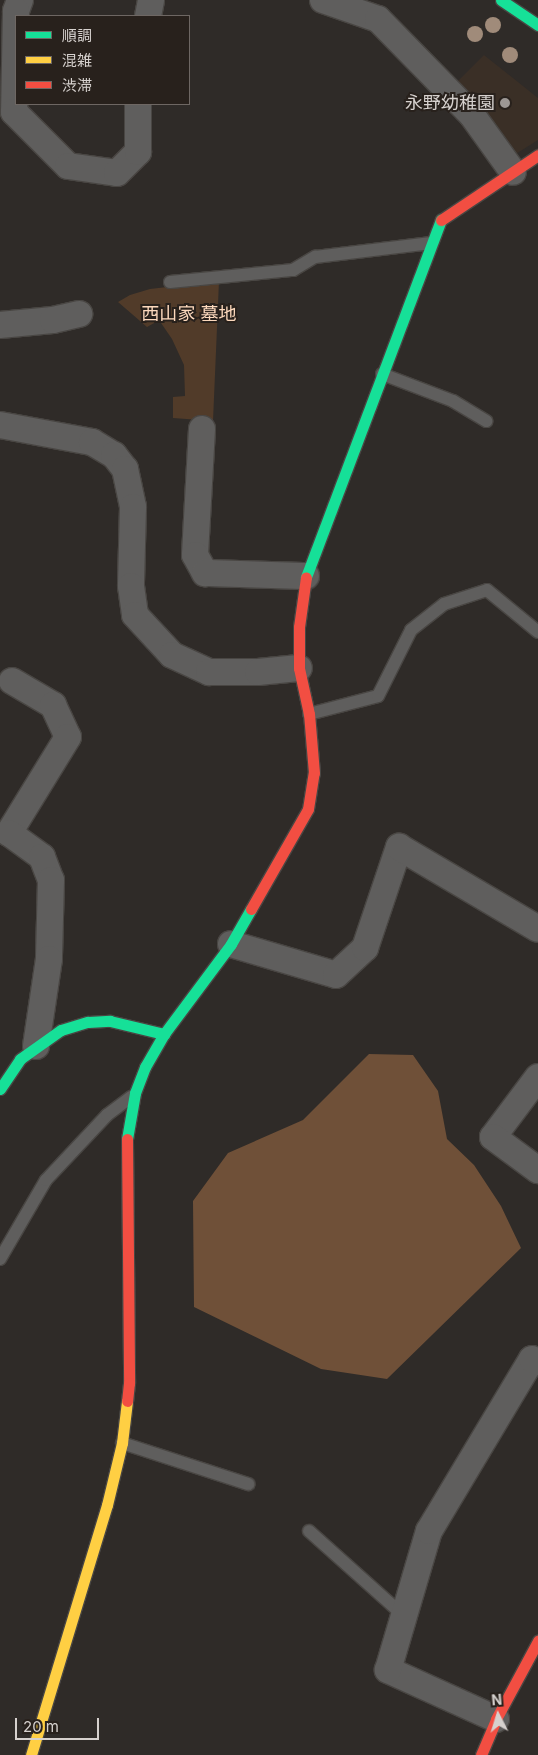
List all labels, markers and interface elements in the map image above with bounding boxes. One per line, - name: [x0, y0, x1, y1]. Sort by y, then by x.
- legend: [15, 15, 190, 105]
- text: 順調: [62, 26, 92, 45]
- text: 混雑: [62, 51, 92, 70]
- text: 渋滞: [62, 76, 92, 95]
- place label: 永野幼稚園: [405, 92, 495, 114]
- marker: 永野幼稚園: [499, 97, 511, 109]
- park label: 西山家 墓地: [141, 303, 237, 325]
- north arrow: [473, 1690, 523, 1740]
- text: N: [491, 1691, 503, 1708]
- scale bar: [18, 1708, 101, 1740]
- text: 20 m: [23, 1717, 59, 1736]

